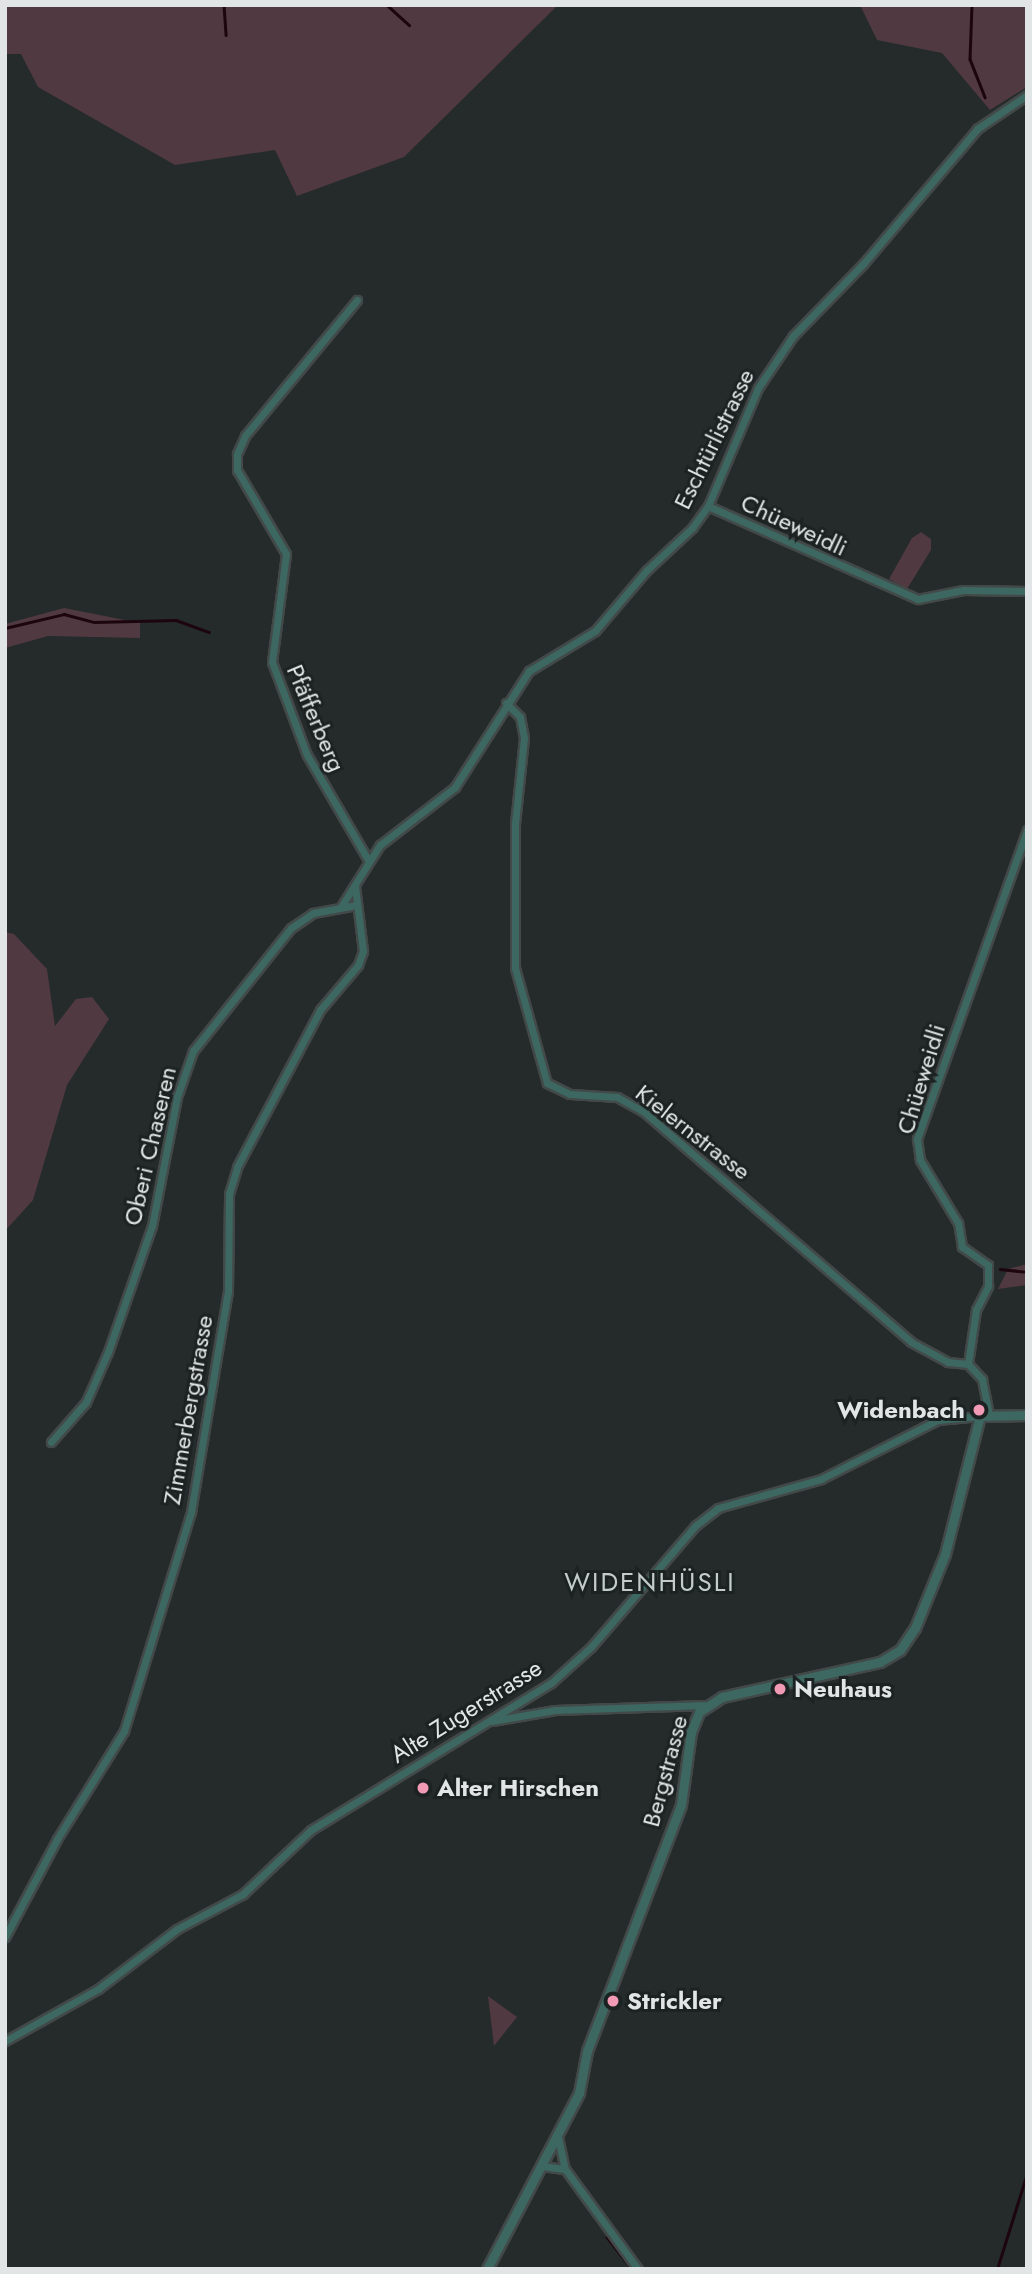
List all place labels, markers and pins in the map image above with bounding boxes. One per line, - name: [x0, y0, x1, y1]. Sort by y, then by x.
- place label: Widenbach: [837, 1396, 965, 1424]
- marker: Widenbach: [971, 1402, 987, 1418]
- place label: Neuhaus: [794, 1675, 892, 1703]
- marker: Neuhaus: [772, 1681, 788, 1697]
- place label: Alter Hirschen: [437, 1774, 599, 1802]
- marker: Alter Hirschen: [415, 1780, 431, 1796]
- place label: Strickler: [627, 1987, 722, 2015]
- marker: Strickler: [605, 1993, 621, 2009]

